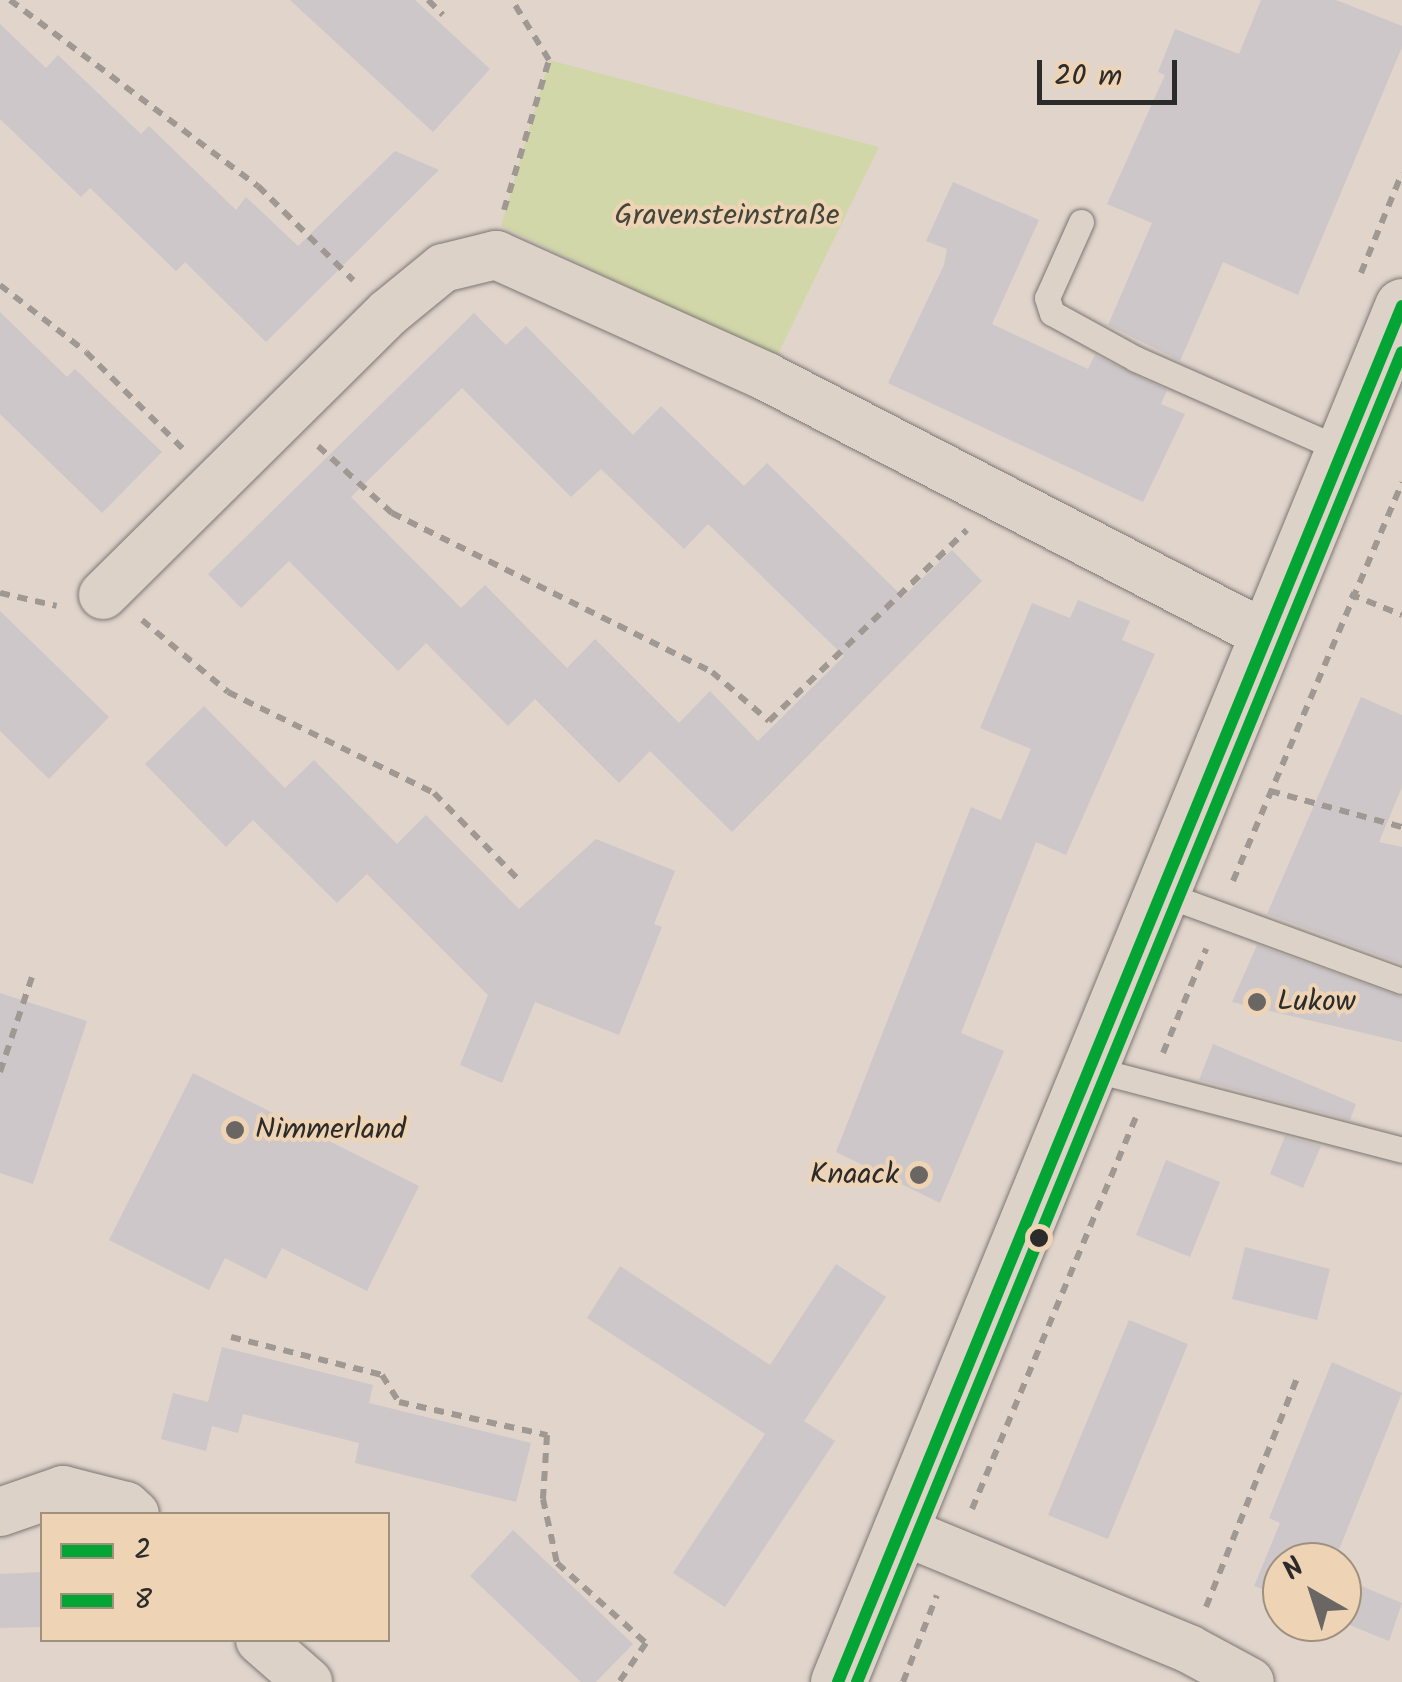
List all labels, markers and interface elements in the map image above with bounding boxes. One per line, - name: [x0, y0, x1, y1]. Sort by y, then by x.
- scale bar: [1042, 40, 1182, 102]
- text: 20 m: [1054, 53, 1122, 101]
- park label: Gravensteinstraße: [615, 198, 839, 234]
- place label: Lukow: [1277, 984, 1356, 1020]
- marker: Lukow: [1246, 991, 1268, 1013]
- place label: Nimmerland: [255, 1112, 406, 1148]
- marker: Nimmerland: [224, 1119, 246, 1141]
- place label: Knaack: [810, 1157, 899, 1193]
- marker: Knaack: [908, 1164, 930, 1186]
- unlabelled marker: [1029, 1228, 1049, 1248]
- legend: [40, 1512, 390, 1642]
- text: 2: [134, 1527, 151, 1575]
- north arrow: [1262, 1542, 1362, 1642]
- text: N: [1273, 1547, 1315, 1593]
- text: 8: [134, 1577, 152, 1625]

